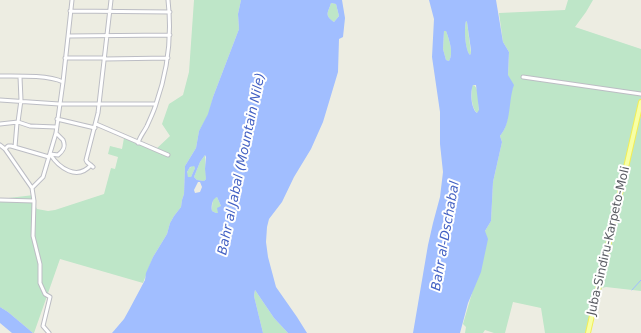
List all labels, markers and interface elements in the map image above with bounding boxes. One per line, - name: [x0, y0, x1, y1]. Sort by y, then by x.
- water label: Bahr al Jabal (Mountain Nile): [215, 71, 269, 257]
- street label: Juba-Sindiru-Karpeto-Moli: [585, 165, 633, 317]
- water label: Bahr al-Dschabal: [429, 180, 463, 292]

